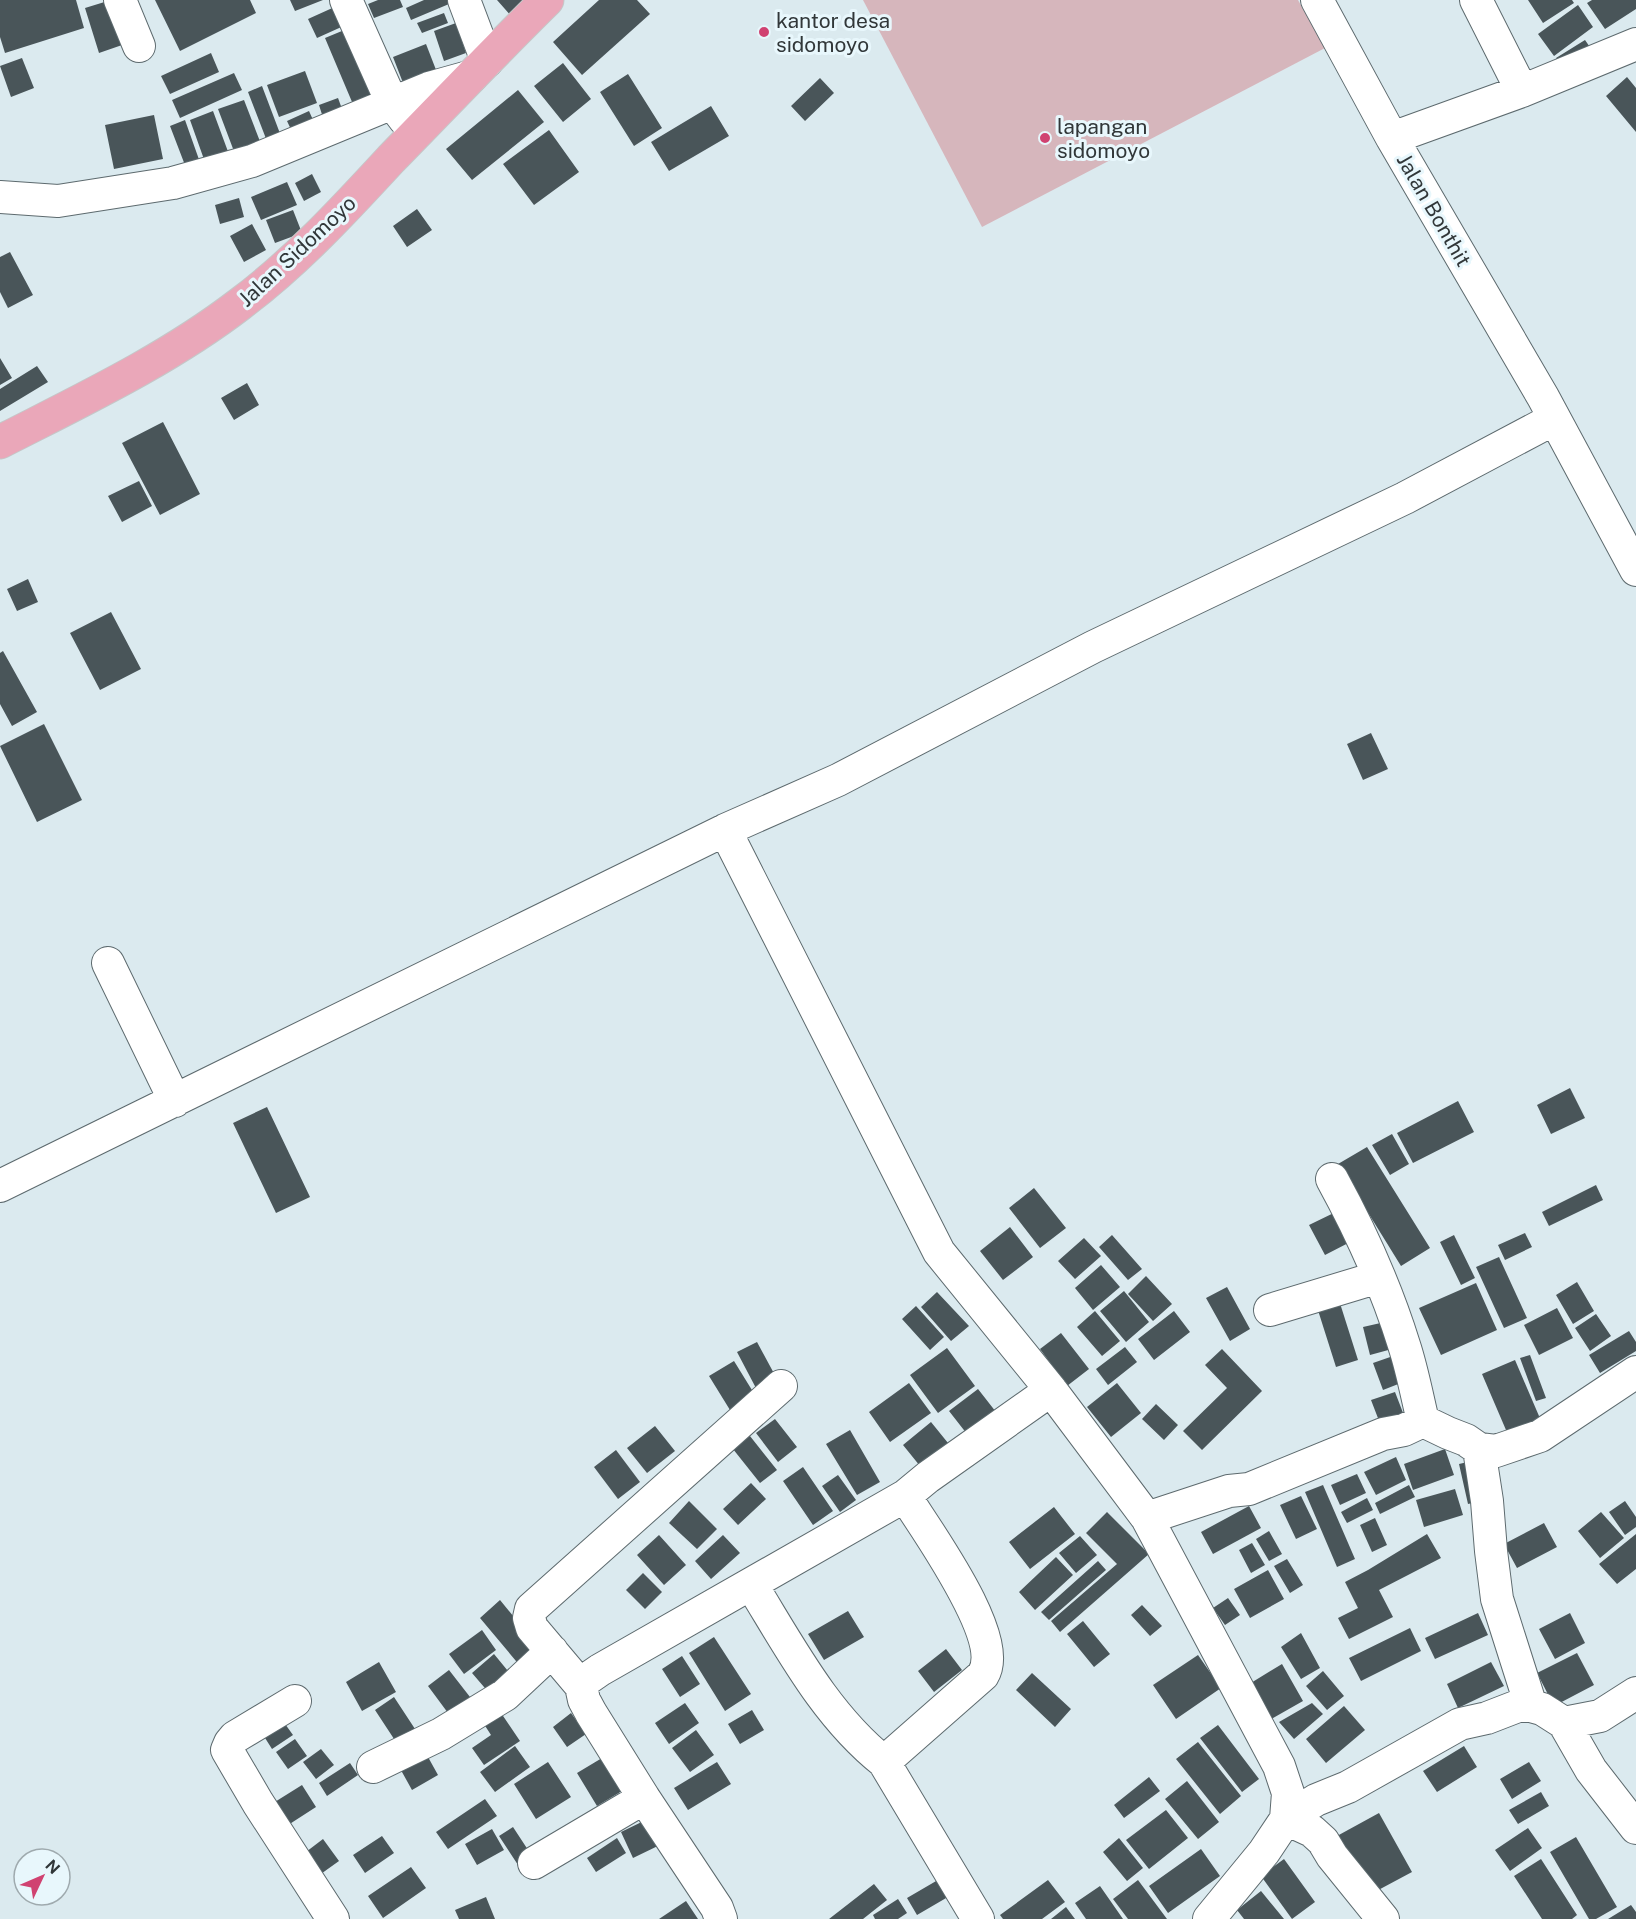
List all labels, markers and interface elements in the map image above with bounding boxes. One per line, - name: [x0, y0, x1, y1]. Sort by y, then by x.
- place label: kantor desa sidomoyo: [776, 8, 890, 57]
- marker: kantor desa sidomoyo: [757, 25, 771, 39]
- place label: lapangan sidomoyo: [1057, 114, 1150, 163]
- marker: lapangan sidomoyo: [1038, 131, 1052, 145]
- street label: Jalan Bonthit: [1392, 149, 1476, 271]
- street label: Jalan Sidomoyo: [233, 190, 361, 312]
- north arrow: [12, 1847, 72, 1907]
- text: N: [41, 1856, 64, 1878]

